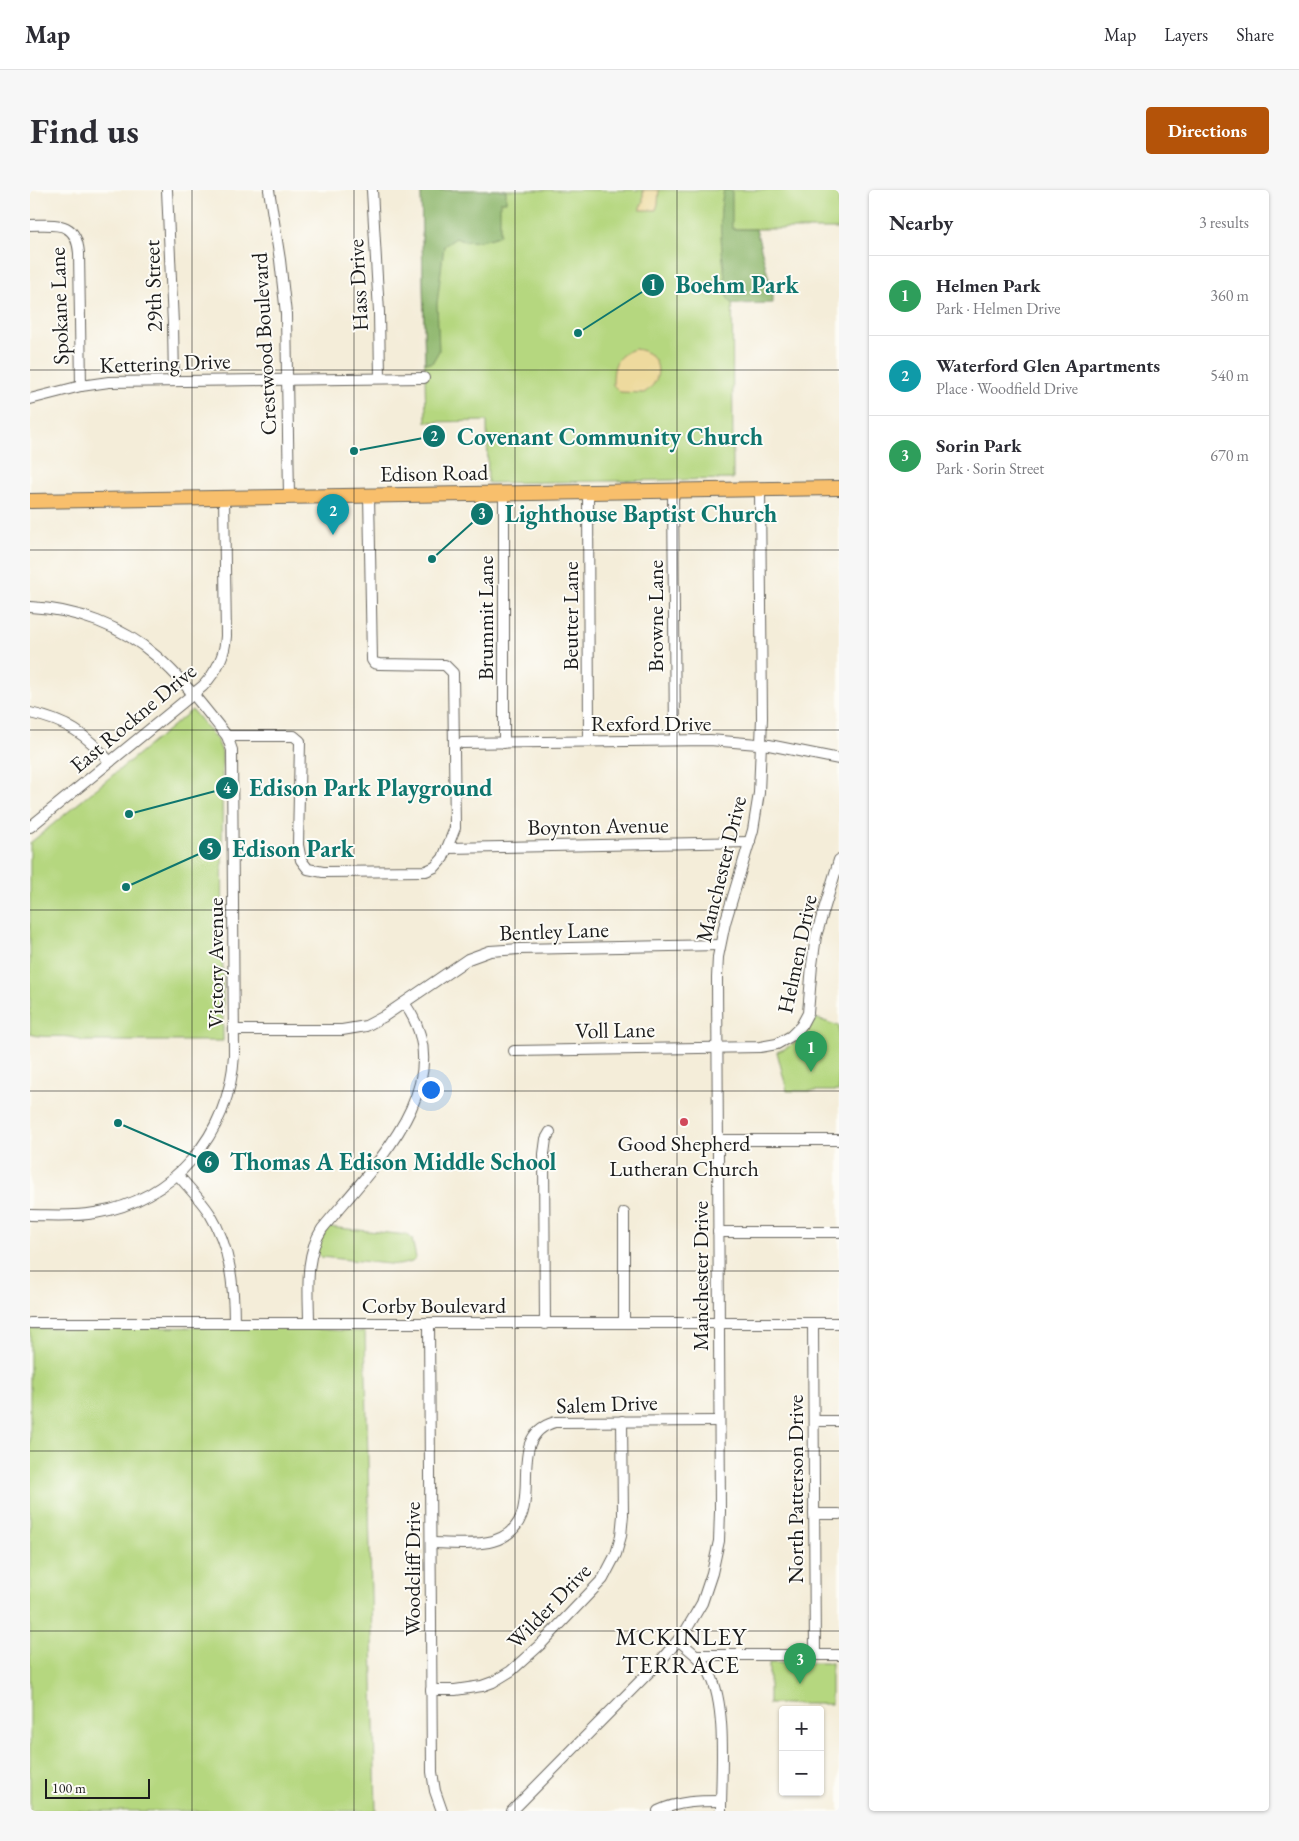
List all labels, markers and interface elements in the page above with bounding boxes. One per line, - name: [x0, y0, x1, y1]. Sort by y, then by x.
- text: Map: [25, 19, 70, 50]
- text: Map: [1104, 23, 1136, 46]
- text: Layers: [1164, 23, 1208, 46]
- text: Share: [1236, 23, 1274, 46]
- button: Directions: [1146, 107, 1269, 154]
- text: Find us: [30, 108, 139, 153]
- text: Nearby: [889, 209, 953, 236]
- text: 3 results: [1199, 212, 1249, 233]
- street label: Hass Drive: [341, 238, 375, 332]
- street label: 29th Street: [137, 239, 169, 333]
- street label: Spokane Lane: [42, 246, 76, 365]
- street label: Crestwood Boulevard: [245, 251, 283, 436]
- callout: Boehm Park: [641, 265, 809, 304]
- text: Boehm Park: [675, 269, 799, 300]
- text: Helmen Park: [936, 273, 1041, 298]
- text: 1: [649, 275, 657, 294]
- text: 1: [901, 285, 909, 306]
- text: 360 m: [1210, 285, 1249, 306]
- text: Park · Helmen Drive: [936, 298, 1060, 319]
- street label: Kettering Drive: [99, 346, 232, 380]
- text: Waterford Glen Apartments: [936, 353, 1160, 378]
- text: 2: [901, 365, 909, 386]
- text: 540 m: [1210, 365, 1249, 386]
- text: Place · Woodfield Drive: [936, 378, 1078, 399]
- callout: Covenant Community Church: [422, 417, 773, 456]
- text: Covenant Community Church: [457, 421, 764, 453]
- text: 2: [430, 426, 438, 445]
- text: Sorin Park: [936, 433, 1022, 458]
- text: 3: [901, 445, 909, 466]
- text: 670 m: [1210, 445, 1249, 466]
- street label: Edison Road: [380, 458, 489, 488]
- text: Park · Sorin Street: [936, 458, 1044, 479]
- pin: 2: [317, 494, 349, 535]
- callout: Lighthouse Baptist Church: [470, 495, 787, 534]
- text: Lighthouse Baptist Church: [505, 498, 778, 530]
- text: 3: [478, 504, 486, 523]
- street label: Brummit Lane: [471, 555, 500, 680]
- street label: Browne Lane: [641, 559, 670, 672]
- street label: Beutter Lane: [556, 561, 585, 671]
- street label: East Rockne Drive: [64, 656, 203, 779]
- street label: Rexford Drive: [591, 709, 712, 738]
- callout: Edison Park Playground: [214, 768, 503, 807]
- text: Edison Park Playground: [249, 772, 493, 804]
- text: 4: [223, 778, 232, 797]
- street label: Manchester Drive: [689, 792, 753, 945]
- street label: Boynton Avenue: [527, 810, 669, 842]
- callout: Edison Park: [197, 829, 364, 868]
- text: Edison Park: [232, 833, 355, 864]
- text: 5: [206, 839, 214, 858]
- street label: Helmen Drive: [770, 892, 824, 1016]
- street label: Victory Avenue: [201, 897, 230, 1029]
- street label: Bentley Lane: [499, 915, 610, 947]
- street label: Voll Lane: [575, 1015, 656, 1045]
- pin: 1: [795, 1031, 827, 1072]
- your location: [418, 1077, 444, 1103]
- marker: Good Shepherd Lutheran Church: [678, 1116, 690, 1128]
- place label: Good Shepherd Lutheran Church: [609, 1129, 759, 1183]
- callout: Thomas A Edison Middle School: [195, 1142, 567, 1181]
- text: Thomas A Edison Middle School: [230, 1146, 556, 1177]
- text: 6: [204, 1152, 212, 1171]
- street label: Manchester Drive: [686, 1201, 715, 1351]
- street label: Corby Boulevard: [362, 1291, 507, 1320]
- street label: Salem Drive: [556, 1388, 659, 1420]
- street label: North Patterson Drive: [781, 1394, 810, 1583]
- street label: Woodcliff Drive: [398, 1501, 427, 1636]
- street label: Wilder Drive: [501, 1556, 598, 1655]
- district label: MCKINLEY TERRACE: [615, 1621, 747, 1680]
- pin: 3: [784, 1643, 816, 1684]
- map controls: [779, 1706, 824, 1796]
- button: +: [779, 1706, 824, 1751]
- button: −: [779, 1751, 824, 1796]
- scale bar: [45, 1776, 150, 1799]
- text: 100 m: [52, 1779, 86, 1797]

